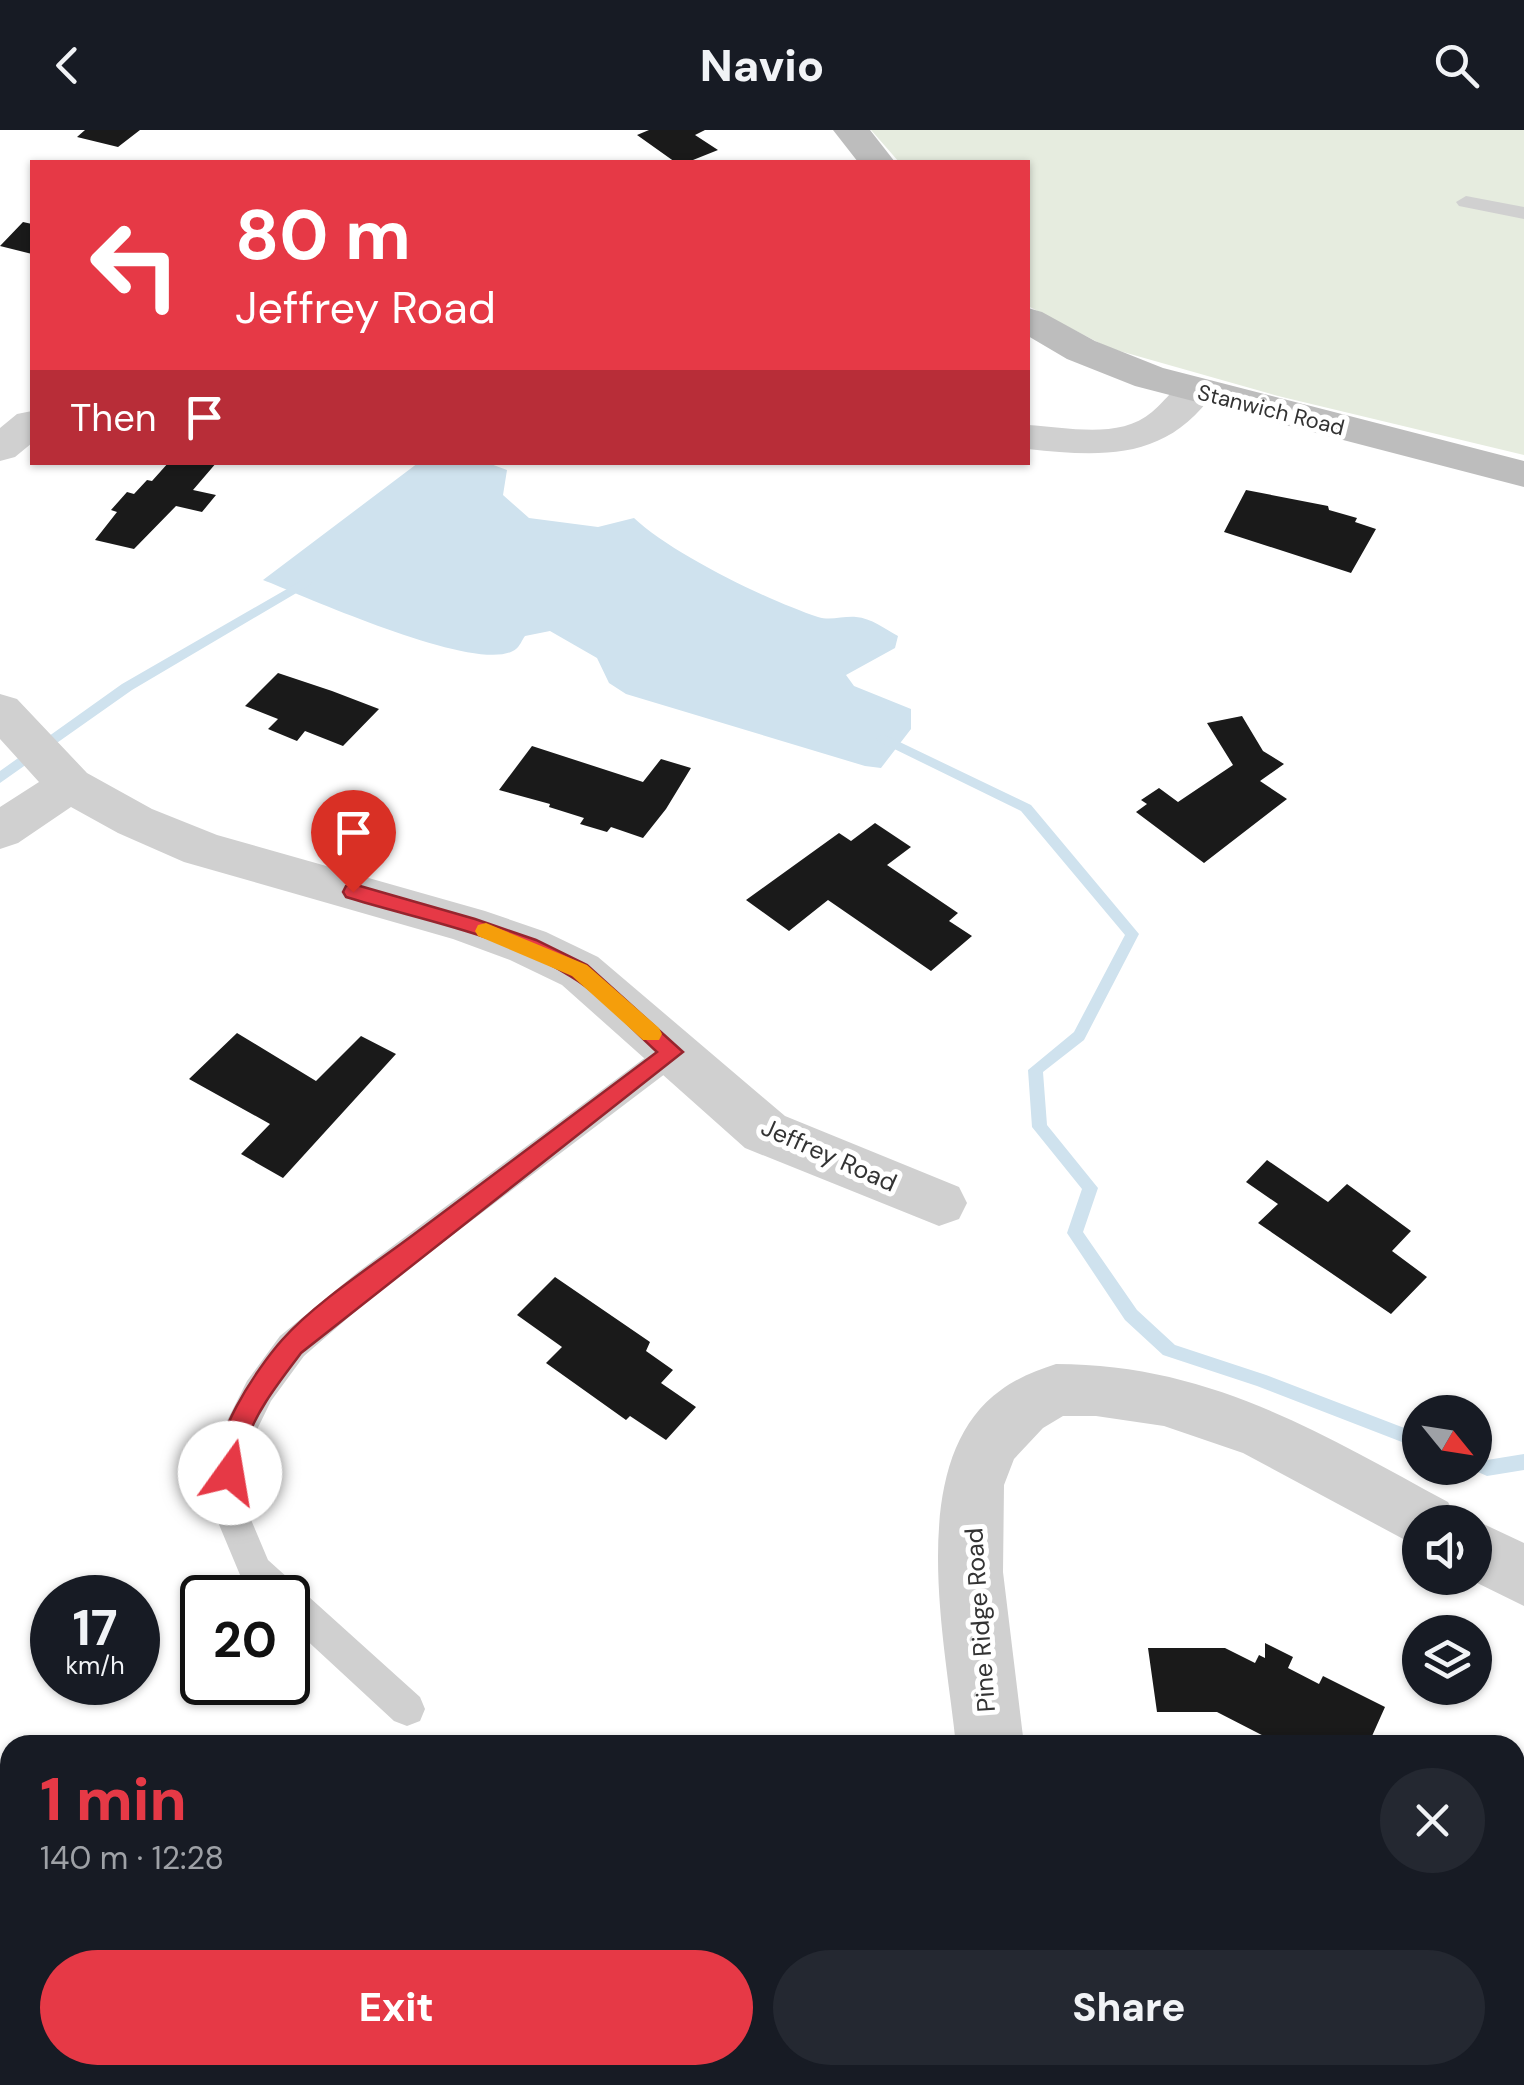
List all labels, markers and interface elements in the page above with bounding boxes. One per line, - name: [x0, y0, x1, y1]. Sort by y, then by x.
- text: Navio: [700, 36, 824, 95]
- icon: back: [40, 38, 95, 93]
- icon: search: [1429, 38, 1484, 93]
- text: 80 m: [235, 190, 411, 281]
- icon: left: [70, 200, 200, 330]
- text: Jeffrey Road: [235, 278, 496, 337]
- street label: Stanwich Road: [1195, 378, 1347, 442]
- icon: arrive: [177, 390, 232, 445]
- text: Then: [70, 393, 157, 443]
- pin: [311, 790, 396, 893]
- icon: arrive: [326, 805, 381, 860]
- street label: Jeffrey Road: [756, 1110, 902, 1200]
- north arrow: [1402, 1395, 1492, 1485]
- map controls: [1402, 1395, 1492, 1705]
- position arrow: [178, 1421, 282, 1525]
- button: sound: [1402, 1505, 1492, 1595]
- street label: Pine Ridge Road: [957, 1527, 1003, 1713]
- speed limit sign: 20: [180, 1575, 310, 1705]
- text: 17: [72, 1595, 118, 1661]
- button: layers: [1402, 1615, 1492, 1705]
- text: km/h: [65, 1649, 125, 1682]
- text: 1 min: [40, 1760, 187, 1839]
- button: close: [1380, 1768, 1485, 1873]
- text: 140 m · 12:28: [40, 1837, 224, 1879]
- button: Exit: [40, 1950, 753, 2065]
- button: Share: [773, 1950, 1485, 2065]

